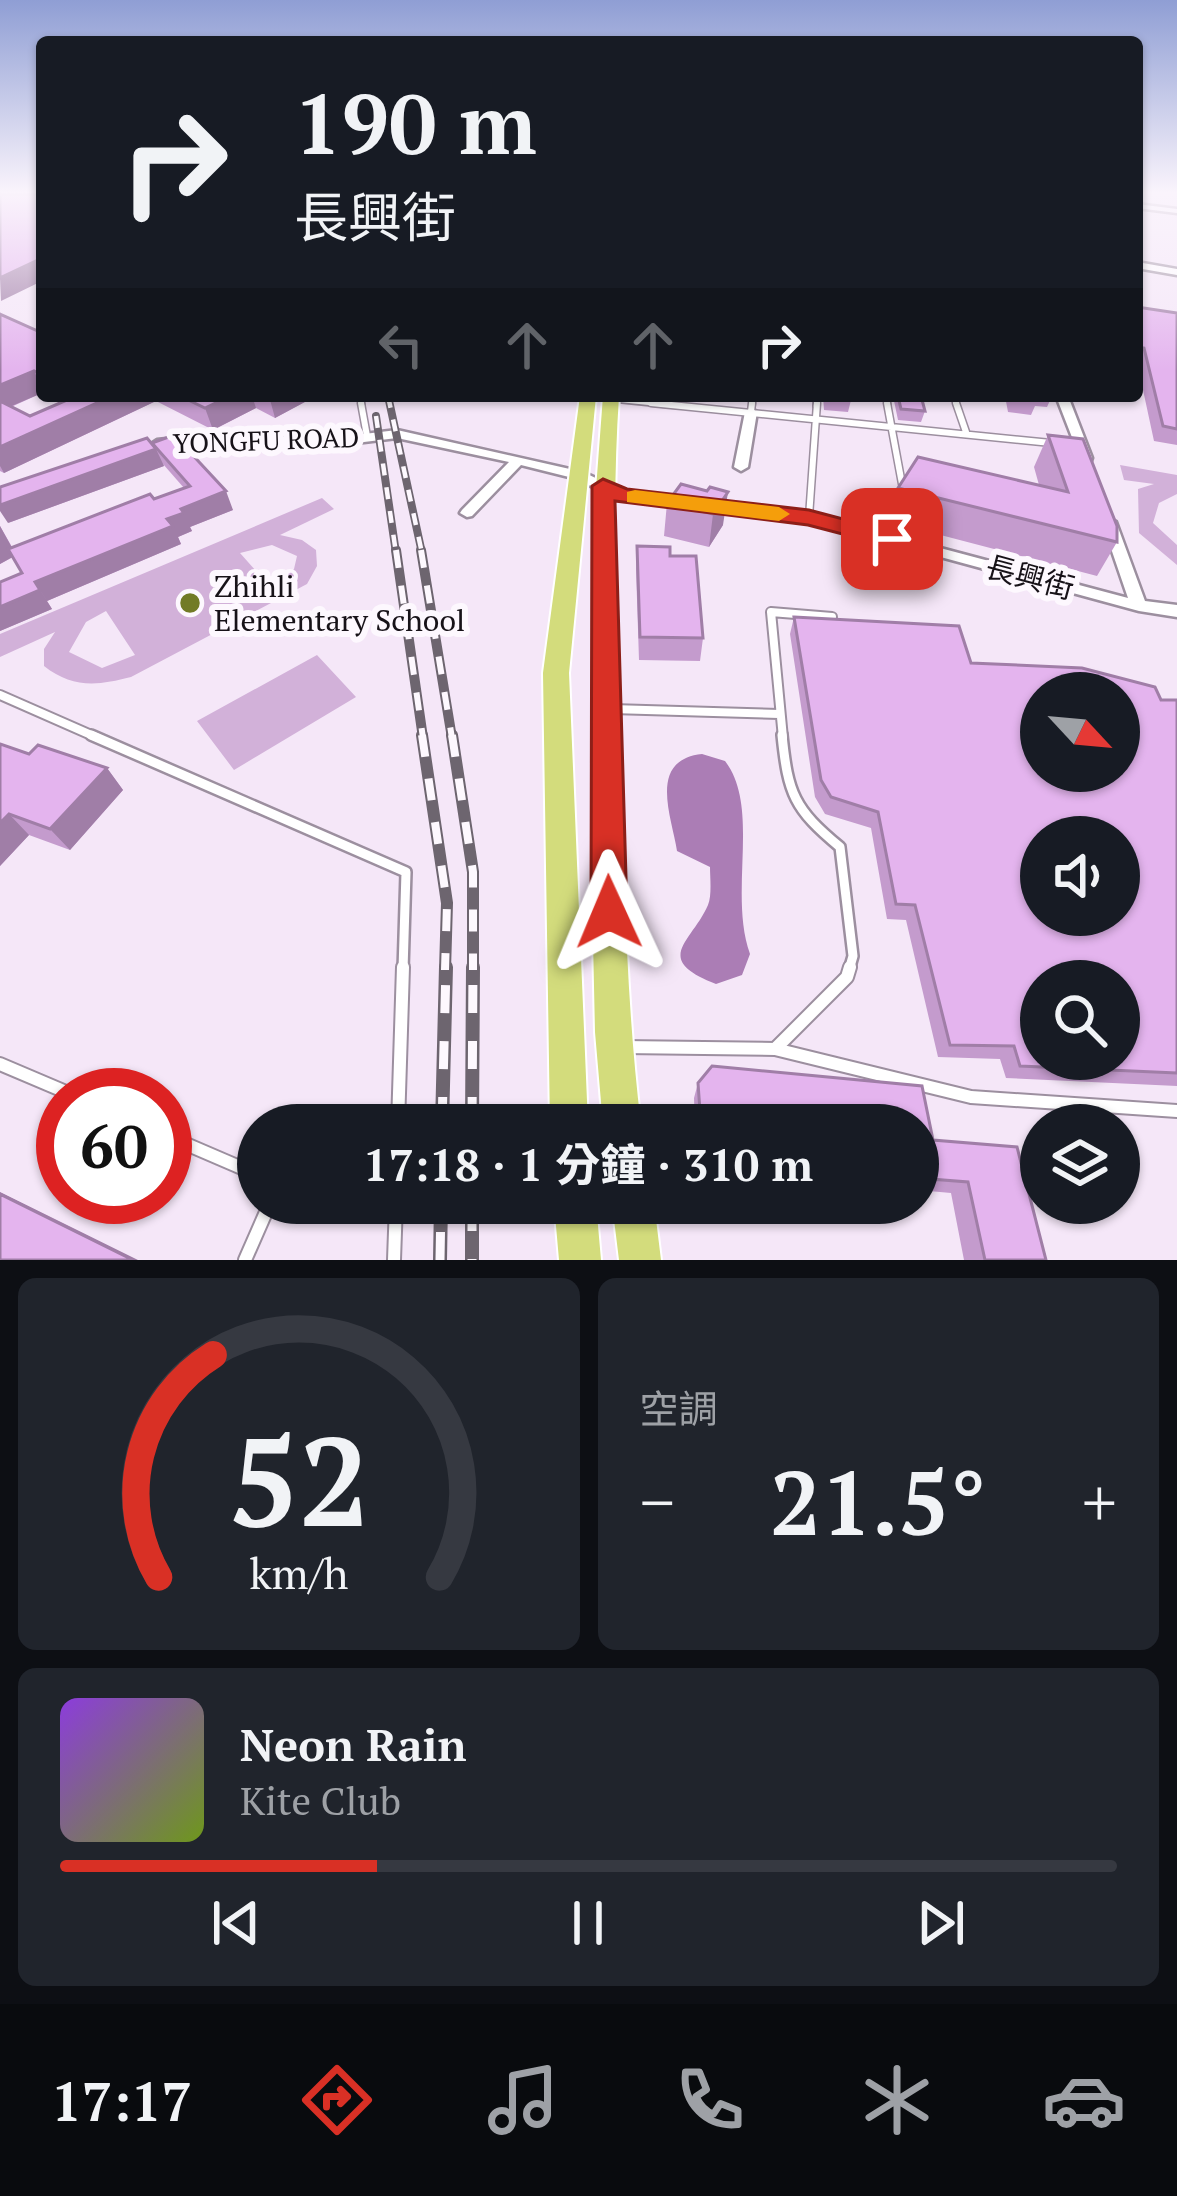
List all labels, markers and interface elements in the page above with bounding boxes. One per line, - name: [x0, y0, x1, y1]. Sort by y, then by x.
- text: 190 m: [294, 67, 537, 178]
- icon: right: [96, 84, 252, 240]
- text: 長興街: [294, 181, 456, 252]
- icon: left: [368, 312, 434, 378]
- icon: ahead: [494, 312, 560, 378]
- icon: ahead: [620, 312, 686, 378]
- icon: right: [746, 312, 812, 378]
- street label: YONGFU ROAD: [172, 419, 360, 461]
- pin: [841, 488, 943, 590]
- icon: arrive: [859, 506, 925, 572]
- street label: 長興街: [981, 546, 1079, 608]
- place label: Zhihli Elementary School: [214, 566, 465, 640]
- marker: Zhihli Elementary School: [177, 590, 203, 616]
- north arrow: [1020, 672, 1140, 792]
- map controls: [1020, 672, 1140, 1224]
- button: sound: [1020, 816, 1140, 936]
- position arrow: [546, 849, 672, 975]
- button: search: [1020, 960, 1140, 1080]
- speed limit sign: 60: [36, 1068, 192, 1224]
- button: layers: [1020, 1104, 1140, 1224]
- text: 17:18 · 1 分鐘 · 310 m: [363, 1134, 813, 1194]
- text: 空調: [640, 1382, 718, 1434]
- text: 52: [228, 1396, 369, 1562]
- text: 21.5°: [770, 1441, 986, 1561]
- text: −: [640, 1457, 675, 1545]
- text: +: [1082, 1457, 1117, 1545]
- text: km/h: [249, 1544, 348, 1601]
- text: Neon Rain: [240, 1714, 467, 1774]
- text: Kite Club: [240, 1774, 401, 1826]
- icon: previous: [203, 1890, 269, 1956]
- icon: pause: [555, 1890, 621, 1956]
- icon: next: [908, 1890, 974, 1956]
- icon: directions: [295, 2058, 379, 2142]
- icon: music: [481, 2058, 565, 2142]
- icon: phone: [668, 2058, 752, 2142]
- icon: climate: [855, 2058, 939, 2142]
- icon: car: [1042, 2058, 1126, 2142]
- text: 17:17: [51, 2065, 192, 2136]

